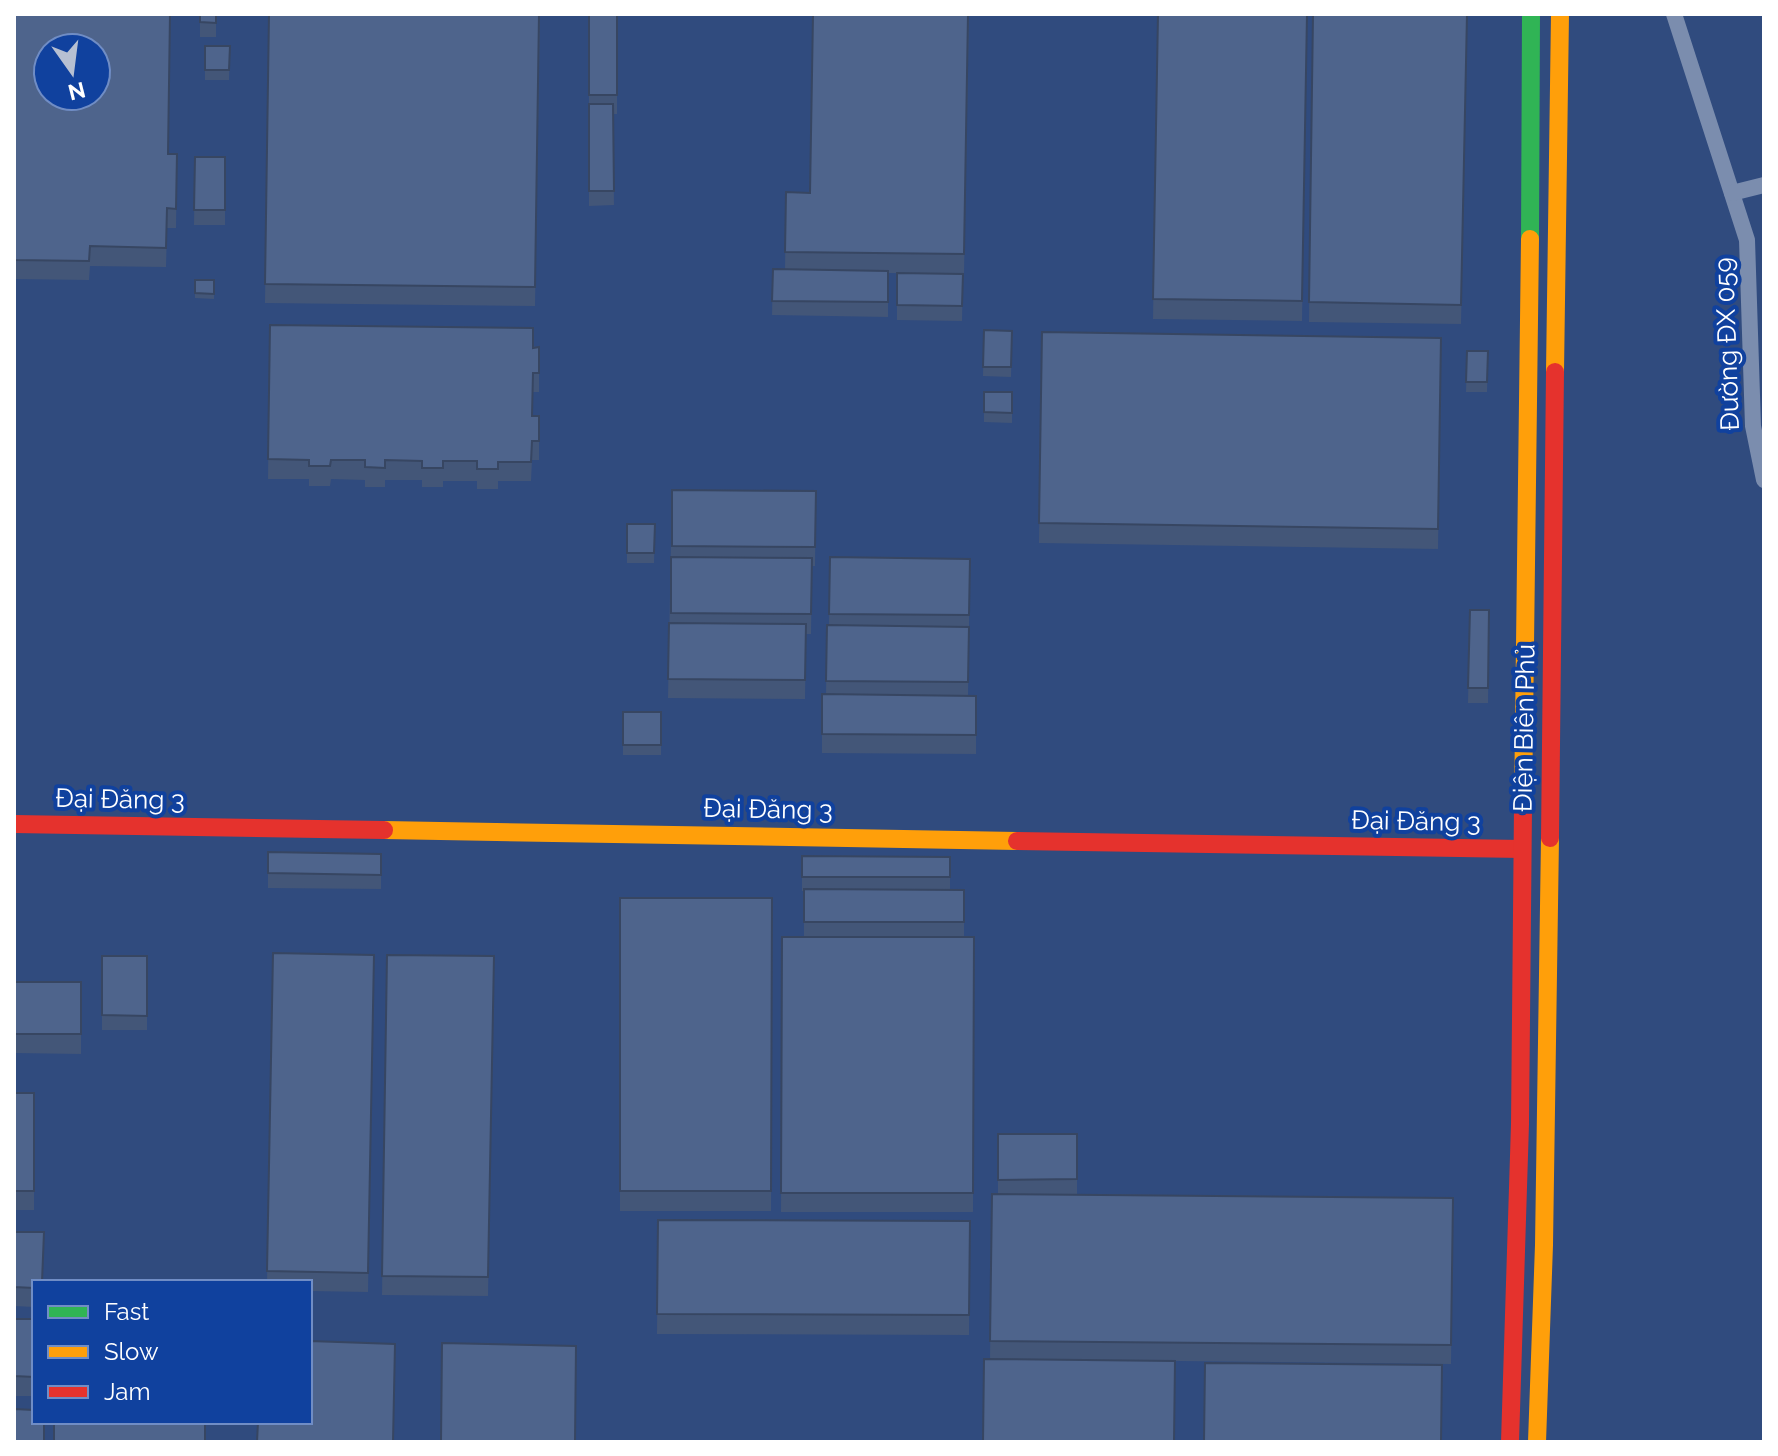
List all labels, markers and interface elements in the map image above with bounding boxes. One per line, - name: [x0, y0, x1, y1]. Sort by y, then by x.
- north arrow: [32, 32, 112, 112]
- text: N: [66, 77, 88, 106]
- street label: Đường ĐX 059: [1709, 257, 1745, 431]
- street label: Điện Biên Phủ: [1508, 644, 1540, 812]
- street label: Đại Đăng 3: [55, 783, 185, 815]
- street label: Đại Đăng 3: [703, 793, 833, 825]
- street label: Đại Đăng 3: [1351, 805, 1481, 837]
- legend: [32, 1280, 312, 1424]
- text: Fast: [104, 1297, 149, 1326]
- text: Slow: [104, 1337, 159, 1366]
- text: Jam: [104, 1377, 150, 1406]

